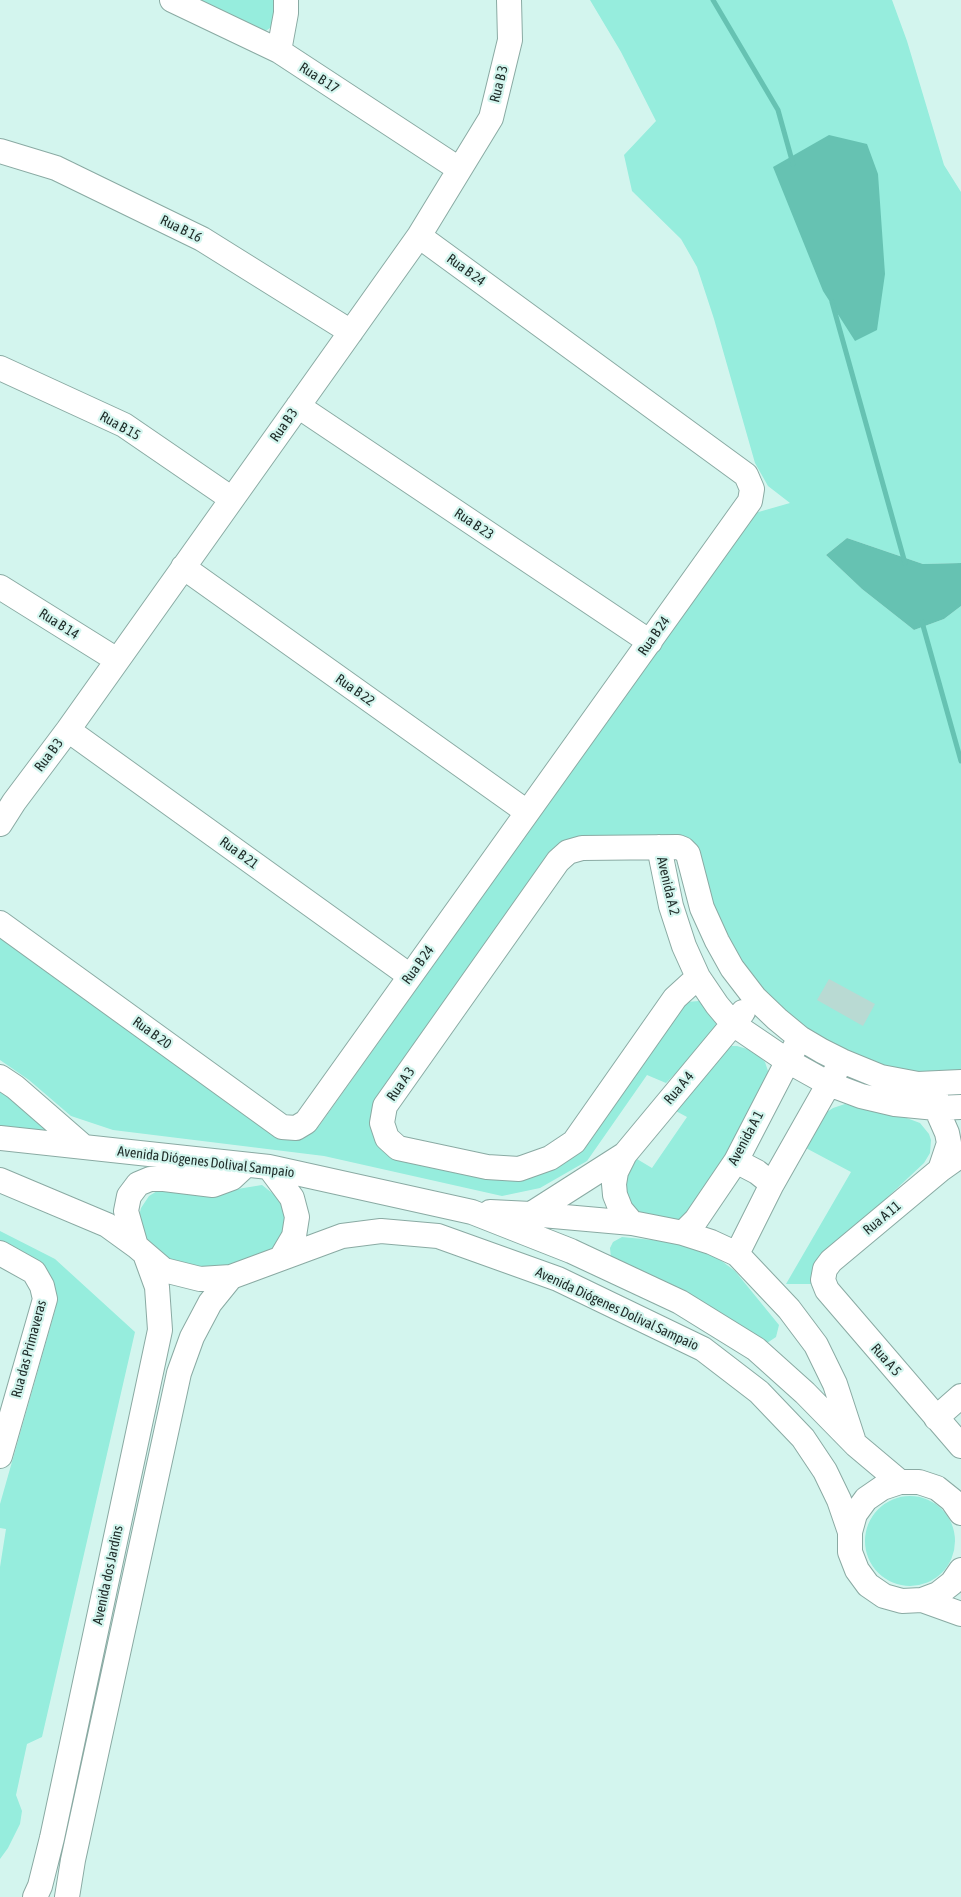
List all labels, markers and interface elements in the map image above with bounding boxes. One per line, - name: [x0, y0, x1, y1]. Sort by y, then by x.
- street label: Rua B 17: [296, 59, 342, 97]
- street label: Rua B 3: [486, 64, 512, 104]
- street label: Rua B 16: [158, 212, 204, 246]
- street label: Rua B 24: [443, 250, 489, 290]
- street label: Rua B 3: [266, 405, 302, 445]
- street label: Rua B 15: [97, 408, 143, 444]
- street label: Rua B 23: [451, 505, 497, 543]
- street label: Rua B 14: [36, 605, 82, 643]
- street label: Rua B 24: [635, 613, 673, 659]
- street label: Rua B 22: [332, 671, 378, 709]
- street label: Rua B 3: [31, 735, 67, 775]
- street label: Rua B 21: [216, 833, 262, 873]
- street label: Avenida A 2: [653, 855, 683, 917]
- street label: Rua B 24: [398, 942, 438, 988]
- street label: Rua B 20: [129, 1013, 175, 1053]
- street label: Rua A 3: [383, 1064, 419, 1104]
- street label: Rua A 4: [660, 1068, 698, 1108]
- street label: Avenida A 1: [725, 1108, 767, 1168]
- street label: Avenida Diógenes Dolival Sampaio: [117, 1143, 295, 1181]
- street label: Rua A 11: [860, 1197, 904, 1239]
- street label: Avenida Diógenes Dolival Sampaio: [533, 1264, 701, 1354]
- street label: Rua das Primaveras: [8, 1298, 50, 1400]
- street label: Rua A 5: [867, 1340, 905, 1380]
- street label: Avenida dos Jardins: [89, 1524, 127, 1626]

